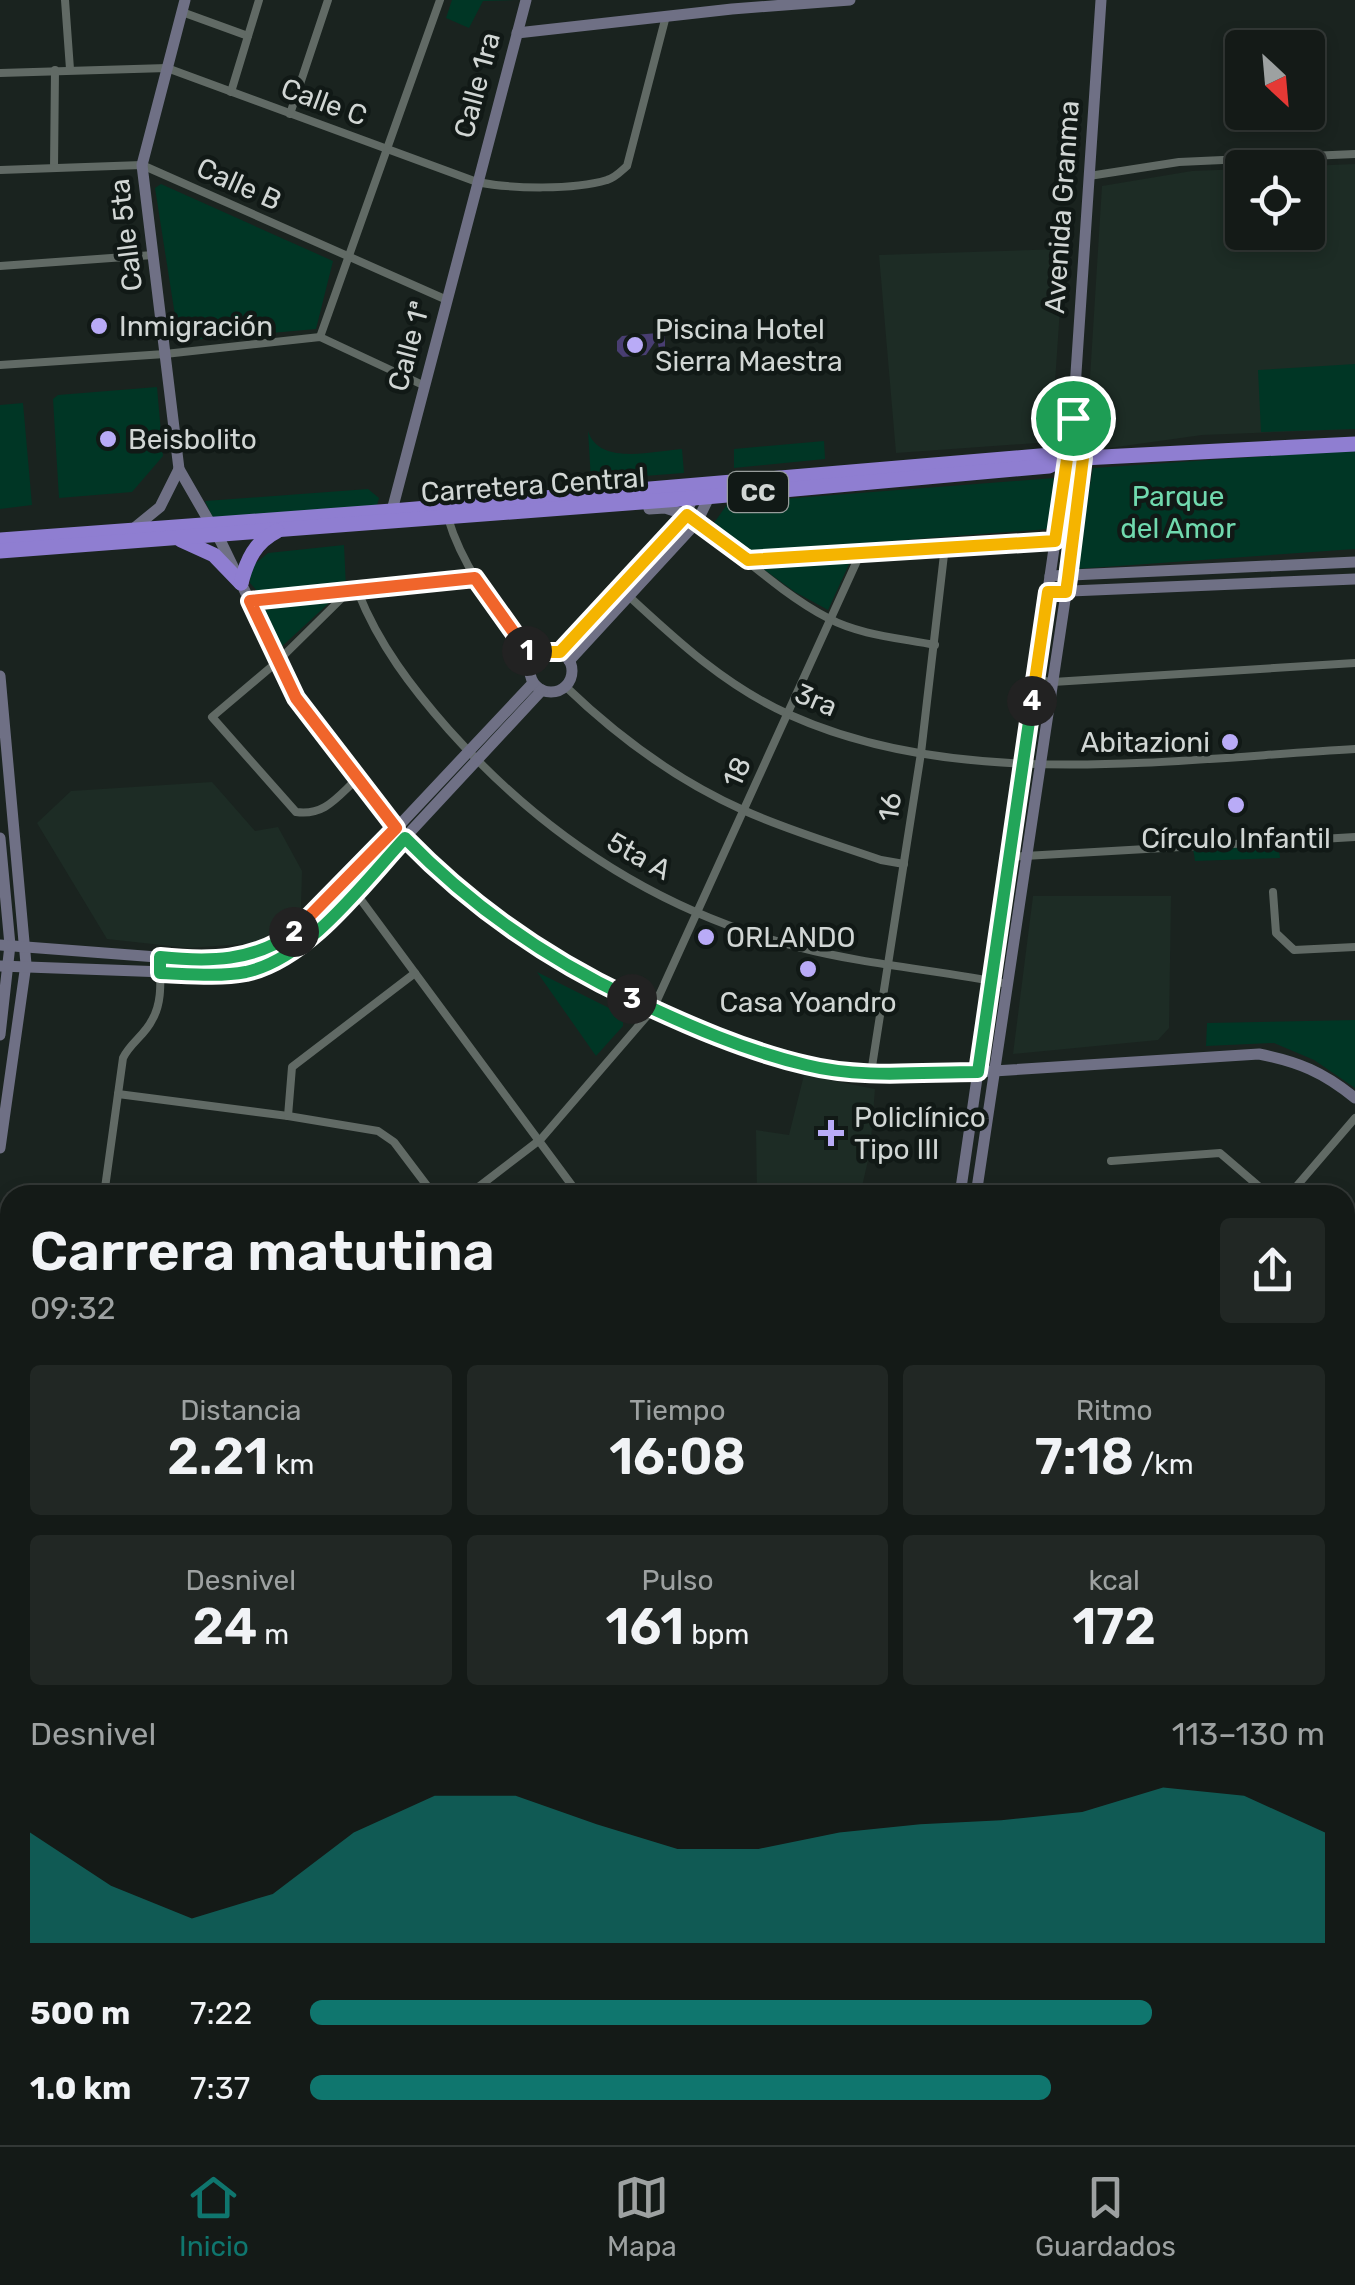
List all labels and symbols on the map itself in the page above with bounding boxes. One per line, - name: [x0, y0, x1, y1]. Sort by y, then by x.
- street label: Calle 1ra: [447, 29, 507, 141]
- north arrow: [1225, 30, 1325, 130]
- street label: Calle C: [277, 71, 371, 133]
- street label: Avenida Granma: [1038, 99, 1086, 315]
- street label: Calle B: [192, 151, 286, 217]
- street label: Calle 5ta: [103, 177, 149, 293]
- street label: Calle 1ª: [381, 297, 437, 395]
- place label: Inmigración: [119, 310, 273, 343]
- place label: Piscina Hotel Sierra Maestra: [655, 313, 843, 378]
- marker: Inmigración: [88, 315, 110, 337]
- marker: Piscina Hotel Sierra Maestra: [624, 334, 646, 356]
- pin: [1031, 376, 1116, 461]
- place label: Beisbolito: [128, 423, 257, 456]
- marker: Beisbolito: [97, 428, 119, 450]
- street label: Carretera Central: [420, 461, 646, 509]
- road number: CC: [728, 472, 788, 512]
- park label: Parque del Amor: [1120, 480, 1236, 545]
- pin: 1: [502, 626, 552, 676]
- street label: 3ra: [790, 676, 842, 724]
- pin: 4: [1007, 676, 1057, 726]
- place label: Abitazioni: [1081, 726, 1210, 759]
- marker: Abitazioni: [1219, 731, 1241, 753]
- street label: 18: [716, 752, 758, 792]
- street label: 16: [872, 790, 908, 824]
- marker: Círculo Infantil: [1225, 794, 1247, 816]
- place label: Círculo Infantil: [1141, 822, 1331, 855]
- street label: 5ta A: [601, 825, 677, 887]
- pin: 2: [269, 907, 319, 957]
- place label: ORLANDO: [726, 921, 856, 954]
- marker: ORLANDO: [695, 926, 717, 948]
- marker: Casa Yoandro: [797, 958, 819, 980]
- pin: 3: [607, 974, 657, 1024]
- place label: Casa Yoandro: [719, 986, 897, 1019]
- place label: Policlínico Tipo III: [854, 1101, 986, 1166]
- marker: Policlínico Tipo III: [818, 1120, 844, 1146]

